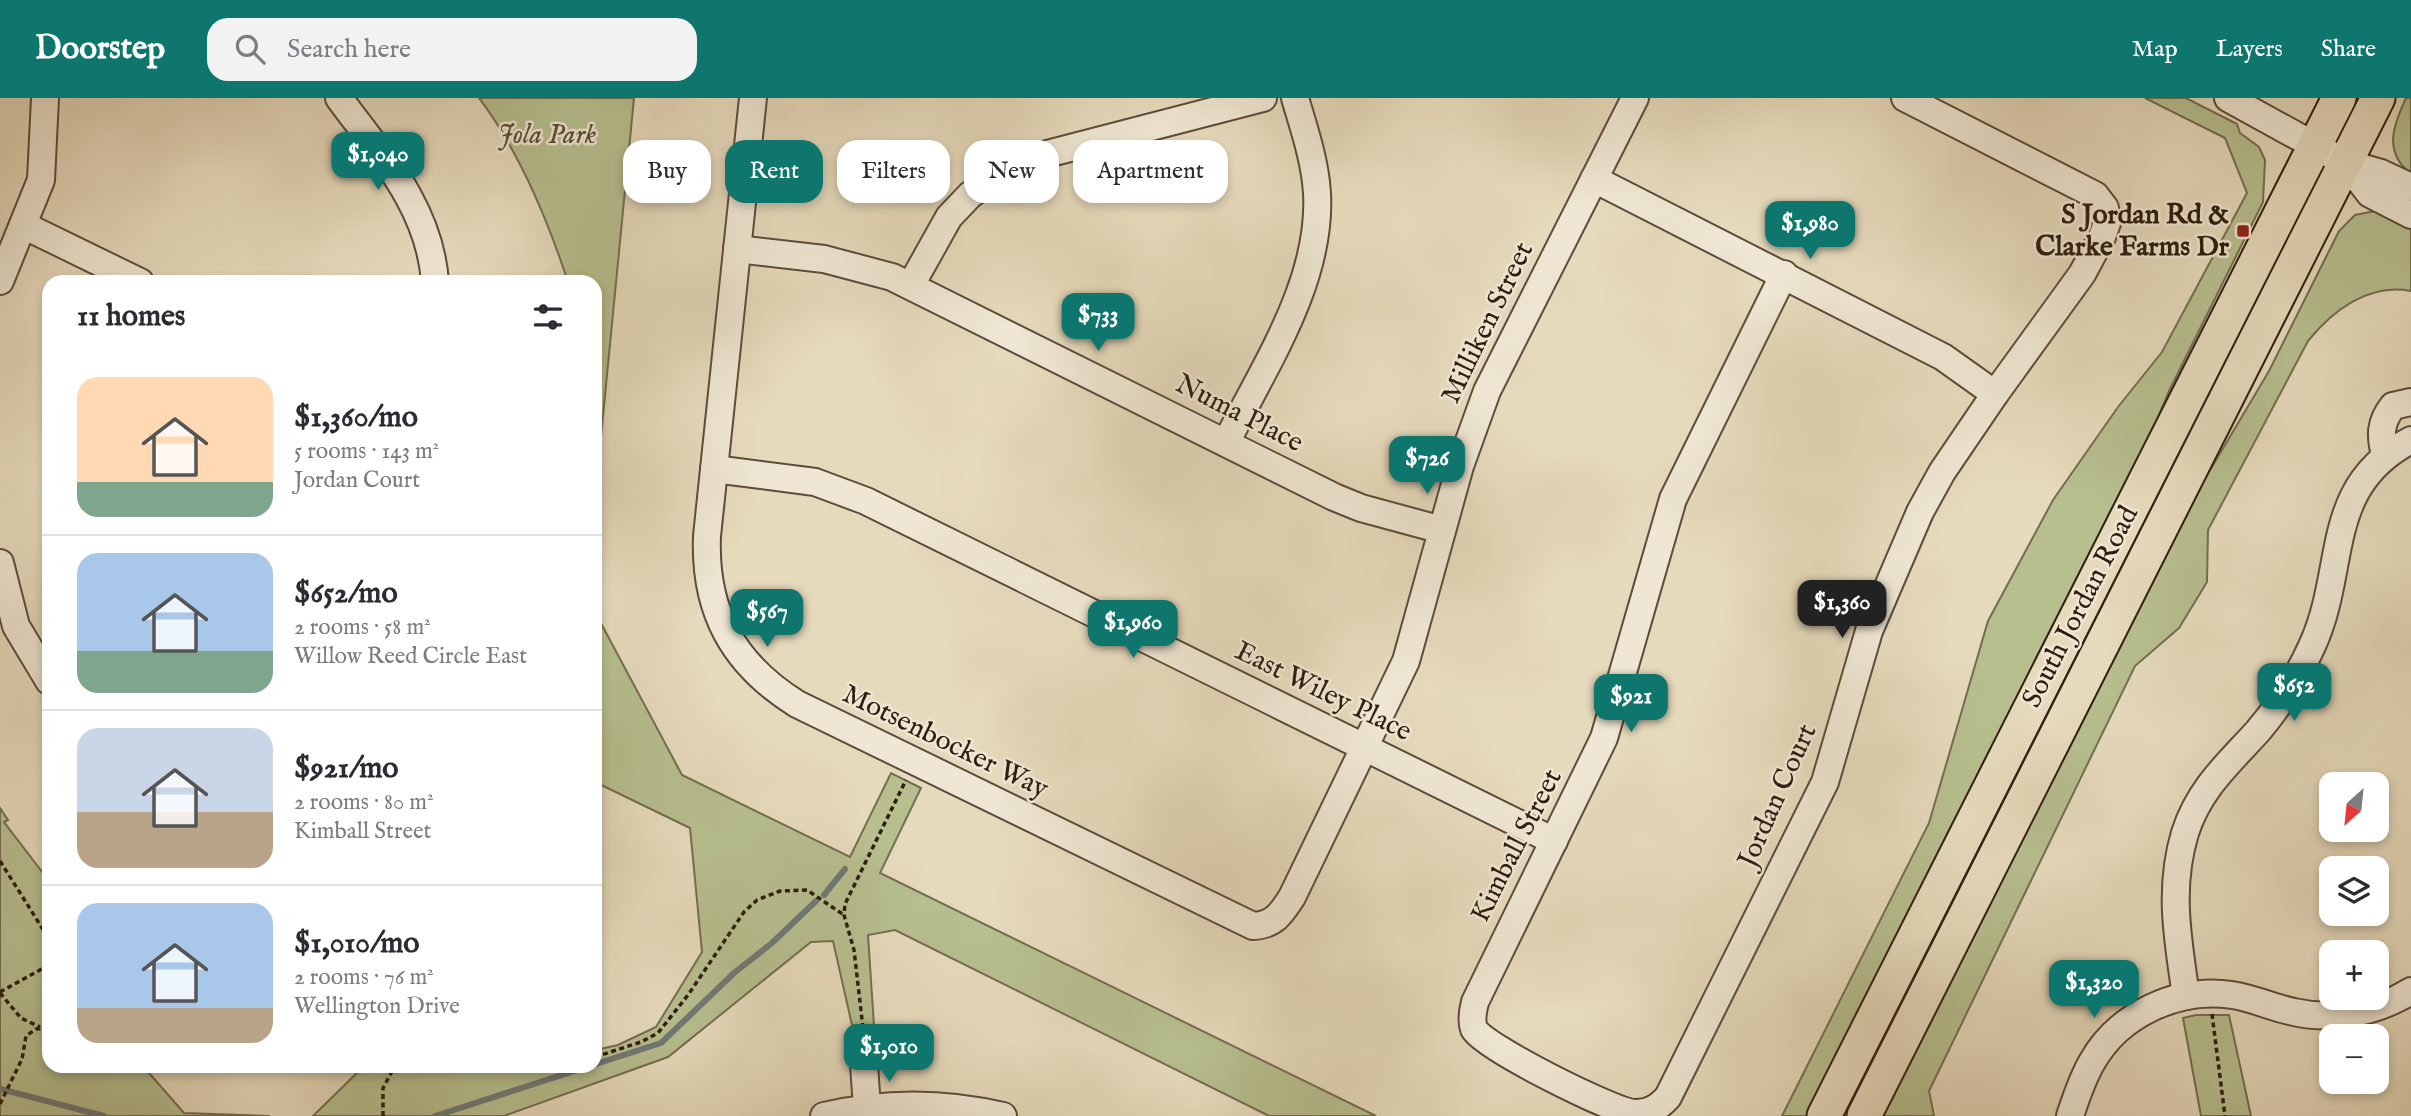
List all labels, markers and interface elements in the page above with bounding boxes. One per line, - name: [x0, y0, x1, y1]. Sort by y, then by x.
- search box: [207, 18, 697, 81]
- text: Doorstep: [35, 28, 165, 70]
- icon: search: [231, 30, 269, 68]
- text: Search here: [287, 33, 411, 66]
- text: Map: [2132, 34, 2178, 65]
- text: Layers: [2216, 34, 2283, 65]
- text: Share: [2321, 34, 2376, 65]
- park label: Jola Park: [498, 118, 596, 153]
- pin: $1,040: [321, 132, 435, 192]
- text: $1,040: [347, 140, 409, 169]
- chip: Buy: [623, 140, 711, 203]
- chip: Rent: [725, 140, 823, 203]
- chip: Filters: [837, 140, 950, 203]
- chip: New: [964, 140, 1059, 203]
- chip: Apartment: [1073, 140, 1228, 203]
- place label: S Jordan Rd & Clarke Farms Dr: [2035, 198, 2230, 265]
- pin: $1,980: [1753, 202, 1867, 261]
- text: $1,980: [1781, 209, 1839, 238]
- marker: S Jordan Rd & Clarke Farms Dr: [2235, 223, 2251, 239]
- street label: Milliken Street: [1434, 236, 1542, 409]
- pin: $733: [1057, 294, 1139, 353]
- text: 11 homes: [77, 298, 185, 336]
- icon: filters: [529, 298, 567, 336]
- text: $733: [1078, 301, 1118, 330]
- street label: Numa Place: [1169, 367, 1309, 461]
- text: $1,360/mo: [294, 399, 418, 437]
- icon: home: [133, 405, 217, 489]
- pin: $726: [1386, 436, 1468, 496]
- text: 5 rooms · 143 m²: [294, 437, 439, 466]
- text: $726: [1405, 444, 1449, 473]
- text: Jordan Court: [294, 466, 420, 495]
- street label: South Jordan Road: [2015, 500, 2147, 714]
- text: $652/mo: [294, 575, 398, 613]
- pin: $1,360: [1785, 580, 1899, 640]
- icon: home: [133, 581, 217, 665]
- text: $1,360: [1813, 588, 1871, 617]
- pin: $567: [726, 589, 808, 649]
- text: $567: [746, 597, 788, 626]
- pin: $1,960: [1076, 601, 1190, 660]
- text: $1,960: [1104, 608, 1162, 637]
- text: 2 rooms · 58 m²: [294, 613, 431, 642]
- street label: East Wiley Place: [1229, 634, 1417, 750]
- text: Willow Reed Circle East: [294, 642, 527, 671]
- pin: $652: [2253, 664, 2335, 723]
- text: $652: [2273, 671, 2315, 700]
- pin: $921: [1590, 674, 1672, 734]
- street label: Motsenbocker Way: [836, 677, 1054, 807]
- text: $921: [1610, 682, 1652, 711]
- street label: Jordan Court: [1730, 718, 1825, 876]
- text: $921/mo: [294, 750, 398, 788]
- icon: home: [133, 756, 217, 840]
- street label: Kimball Street: [1463, 763, 1571, 929]
- north arrow: [2319, 772, 2389, 842]
- map controls: [2319, 772, 2389, 1094]
- text: 2 rooms · 80 m²: [294, 788, 434, 817]
- text: Kimball Street: [294, 817, 431, 846]
- button: layers: [2319, 856, 2389, 926]
- text: $1,010/mo: [294, 925, 420, 963]
- icon: home: [133, 931, 217, 1015]
- button: +: [2319, 940, 2389, 1010]
- pin: $1,320: [2037, 960, 2151, 1020]
- text: 2 rooms · 76 m²: [294, 963, 434, 992]
- text: $1,320: [2065, 968, 2123, 997]
- text: Wellington Drive: [294, 992, 460, 1021]
- pin: $1,010: [832, 1024, 946, 1084]
- button: −: [2319, 1024, 2389, 1094]
- text: $1,010: [860, 1032, 918, 1061]

